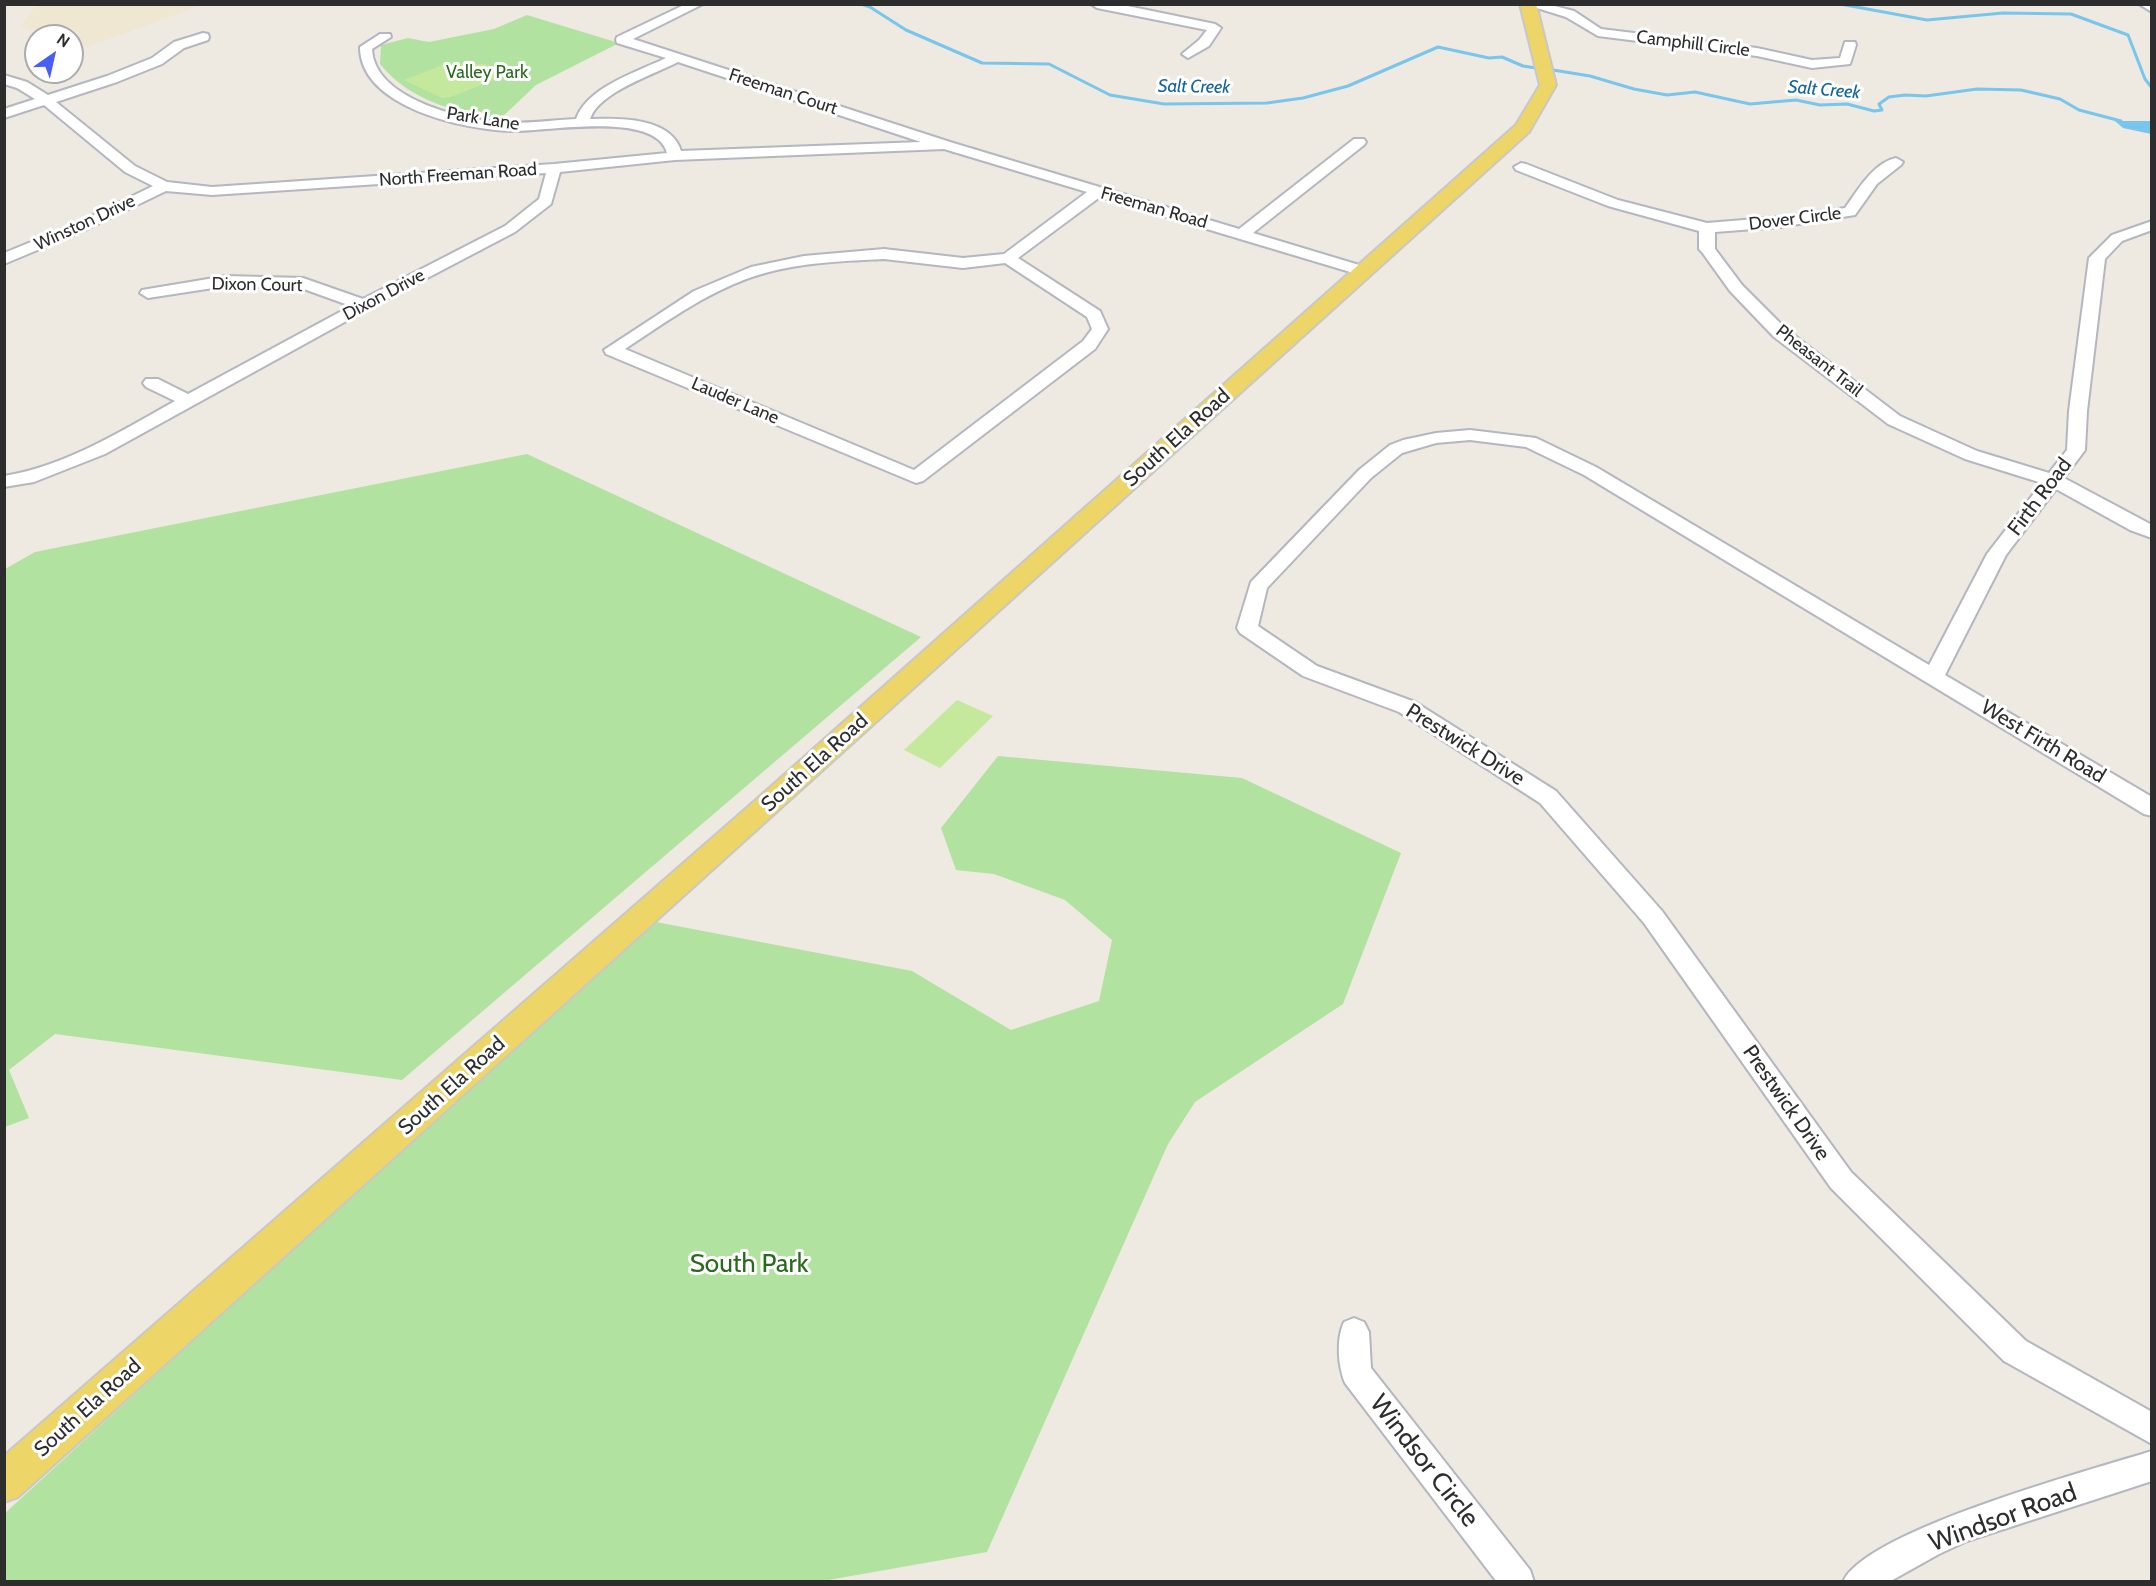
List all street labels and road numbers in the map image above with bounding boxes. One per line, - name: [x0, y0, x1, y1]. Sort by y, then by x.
- street label: Camphill Circle: [1635, 26, 1751, 62]
- street label: Freeman Court: [726, 64, 840, 120]
- street label: Park Lane: [445, 103, 521, 135]
- street label: North Freeman Road: [378, 159, 538, 191]
- street label: Freeman Road: [1098, 182, 1210, 234]
- street label: Winston Drive: [31, 190, 139, 256]
- street label: Dover Circle: [1748, 203, 1842, 235]
- street label: Dixon Drive: [339, 264, 429, 326]
- street label: Dixon Court: [211, 273, 303, 297]
- street label: Pheasant Trail: [1771, 320, 1867, 402]
- street label: Lauder Lane: [688, 373, 782, 429]
- street label: South Ela Road: [1118, 383, 1236, 493]
- street label: Firth Road: [2003, 453, 2077, 541]
- street label: West Firth Road: [1976, 695, 2110, 789]
- street label: Prestwick Drive: [1401, 698, 1529, 792]
- street label: South Ela Road: [756, 708, 874, 818]
- street label: South Ela Road: [393, 1031, 511, 1141]
- street label: Prestwick Drive: [1737, 1040, 1835, 1166]
- street label: South Ela Road: [29, 1353, 147, 1463]
- street label: Windsor Circle: [1363, 1389, 1485, 1533]
- street label: Windsor Road: [1925, 1477, 2081, 1559]

